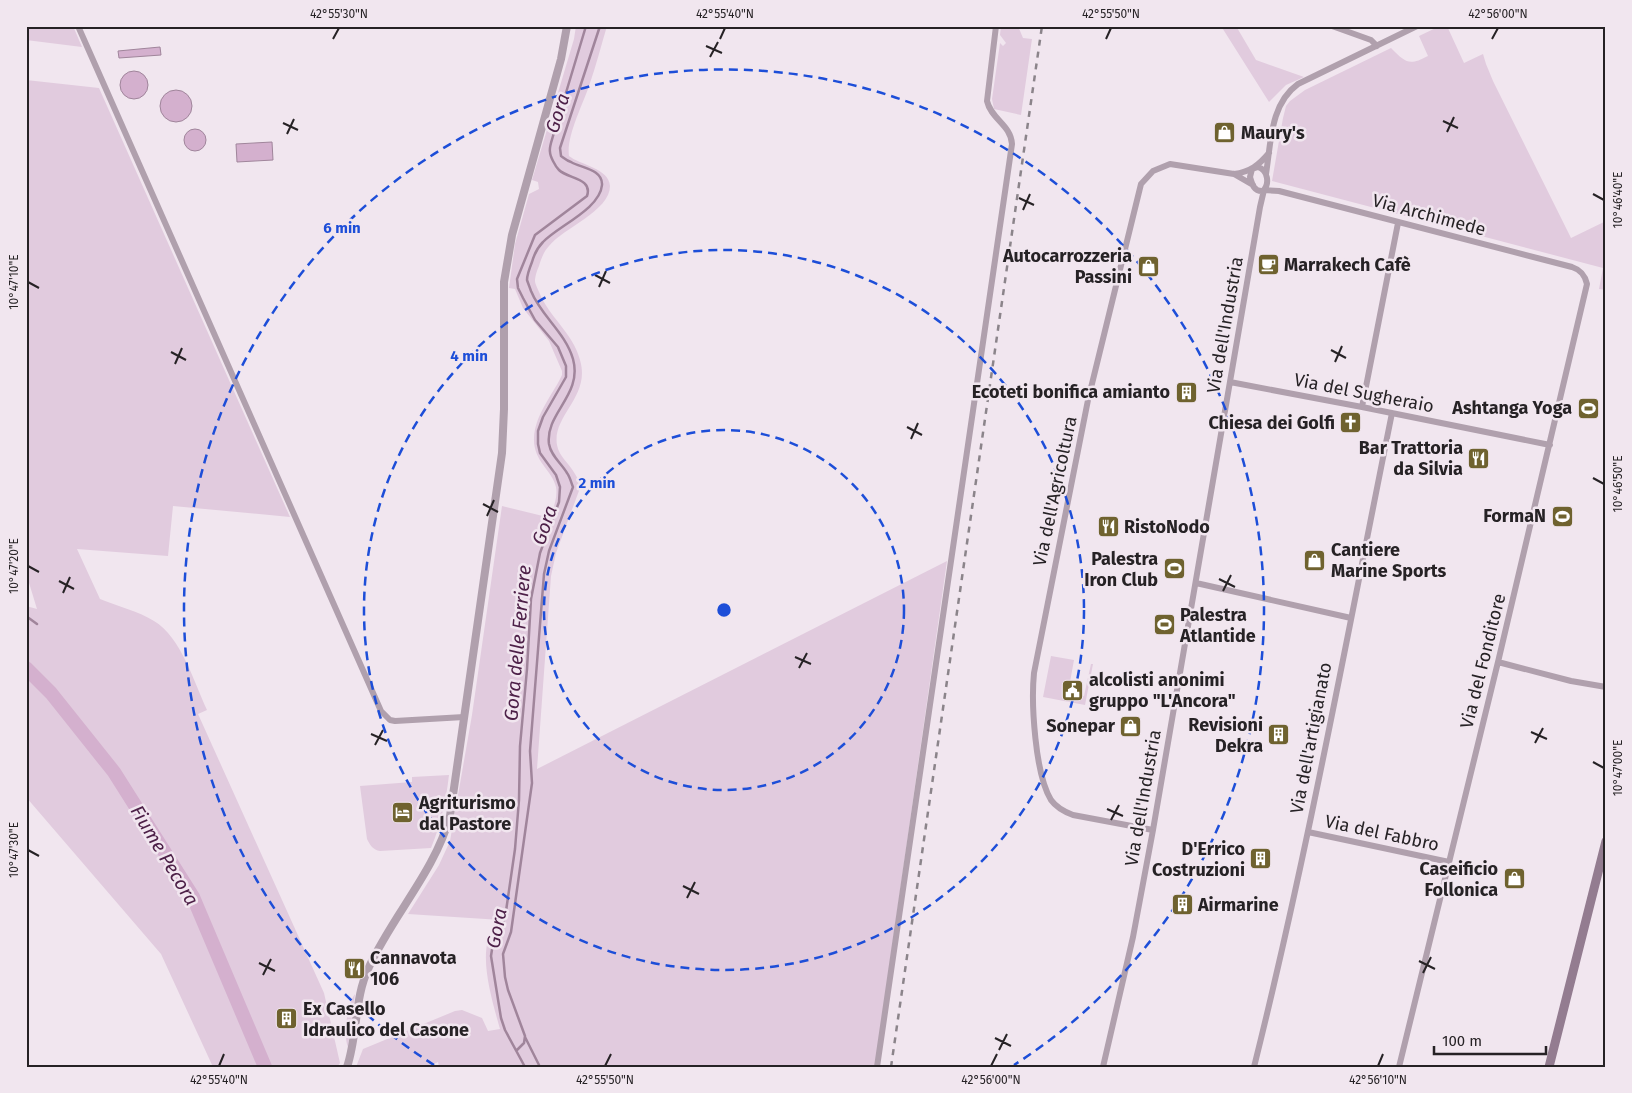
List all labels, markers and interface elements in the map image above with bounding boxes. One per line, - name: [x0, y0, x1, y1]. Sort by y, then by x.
- text: 42°55'30"N: [310, 7, 368, 21]
- text: 42°55'40"N: [696, 7, 754, 21]
- text: 42°55'50"N: [1082, 7, 1140, 21]
- text: 42°56'00"N: [1468, 7, 1528, 21]
- water label: Gora: [540, 90, 575, 136]
- shop icon: Maury's: [1213, 121, 1237, 145]
- place label: Maury's: [1241, 122, 1305, 144]
- text: 10°46'40"E: [1611, 171, 1625, 229]
- street label: Via Archimede: [1370, 189, 1488, 241]
- text: 6 min: [323, 219, 361, 237]
- place label: Autocarrozzeria Passini: [1002, 245, 1132, 288]
- cafe icon: Marrakech Cafè: [1256, 253, 1280, 277]
- text: 10°47'10"E: [7, 254, 21, 310]
- shop icon: Autocarrozzeria Passini: [1136, 254, 1160, 278]
- place label: Marrakech Cafè: [1284, 254, 1411, 276]
- street label: Via dell'Industria: [1202, 255, 1248, 395]
- text: 4 min: [450, 347, 488, 365]
- street label: Via del Sugheraio: [1292, 369, 1436, 417]
- building icon: Ecoteti bonifica amianto: [1174, 380, 1198, 404]
- place label: Ecoteti bonifica amianto: [972, 381, 1170, 403]
- sports icon: Ashtanga Yoga: [1576, 396, 1600, 420]
- place label: Ashtanga Yoga: [1451, 397, 1572, 419]
- church icon: Chiesa dei Golfi: [1339, 411, 1363, 435]
- place label: Chiesa dei Golfi: [1208, 412, 1335, 434]
- street label: Via dell'Agricoltura: [1028, 414, 1082, 568]
- place label: Bar Trattoria da Silvia: [1359, 437, 1463, 480]
- restaurant icon: Bar Trattoria da Silvia: [1467, 446, 1491, 470]
- text: 10°46'50"E: [1611, 455, 1625, 513]
- text: 2 min: [579, 474, 615, 492]
- water label: Gora: [527, 502, 562, 548]
- sports icon: FormaN: [1550, 504, 1574, 528]
- place label: FormaN: [1483, 505, 1546, 527]
- restaurant icon: RistoNodo: [1096, 515, 1120, 539]
- place label: RistoNodo: [1124, 516, 1210, 538]
- text: 10°47'20"E: [7, 538, 21, 594]
- place label: Cantiere Marine Sports: [1331, 539, 1447, 582]
- place label: Palestra Iron Club: [1084, 548, 1158, 591]
- shop icon: Cantiere Marine Sports: [1303, 548, 1327, 572]
- sports icon: Palestra Iron Club: [1162, 557, 1186, 581]
- water label: Gora delle Ferriere: [499, 564, 536, 722]
- street label: Via del Fonditore: [1456, 591, 1510, 731]
- centre of rings: [715, 601, 733, 619]
- place label: Palestra Atlantide: [1179, 604, 1256, 647]
- sports icon: Palestra Atlantide: [1152, 613, 1176, 637]
- street label: Via dell'artigianato: [1286, 660, 1336, 816]
- place label: alcolisti anonimi gruppo "L'Ancora": [1089, 669, 1236, 712]
- public building icon: alcolisti anonimi gruppo "L'Ancora": [1061, 678, 1085, 702]
- shop icon: Sonepar: [1119, 714, 1143, 738]
- place label: Revisioni Dekra: [1188, 714, 1263, 757]
- place label: Sonepar: [1046, 715, 1116, 737]
- building icon: Revisioni Dekra: [1267, 723, 1291, 747]
- street label: Via dell'Industria: [1120, 728, 1166, 868]
- text: 10°47'00"E: [1611, 740, 1625, 796]
- place label: Agriturismo dal Pastore: [418, 792, 516, 835]
- water label: Fiume Pecora: [126, 801, 203, 910]
- hotel icon: Agriturismo dal Pastore: [391, 801, 415, 825]
- street label: Via del Fabbro: [1323, 810, 1441, 856]
- text: 10°47'30"E: [7, 822, 21, 878]
- place label: D'Errico Costruzioni: [1152, 838, 1245, 881]
- building icon: D'Errico Costruzioni: [1249, 847, 1273, 871]
- place label: Caseificio Follonica: [1419, 858, 1498, 901]
- shop icon: Caseificio Follonica: [1502, 867, 1526, 891]
- building icon: Airmarine: [1170, 893, 1194, 917]
- place label: Airmarine: [1197, 894, 1279, 916]
- water label: Gora: [481, 906, 512, 950]
- place label: Cannavota 106: [370, 947, 457, 990]
- restaurant icon: Cannavota 106: [342, 956, 366, 980]
- place label: Ex Casello Idraulico del Casone: [303, 998, 469, 1041]
- building icon: Ex Casello Idraulico del Casone: [275, 1007, 299, 1031]
- scale bar: [1434, 1023, 1547, 1055]
- text: 100 m: [1442, 1032, 1482, 1050]
- text: 42°55'40"N: [190, 1073, 248, 1087]
- text: 42°55'50"N: [576, 1073, 634, 1087]
- text: 42°56'00"N: [961, 1073, 1021, 1087]
- text: 42°56'10"N: [1349, 1073, 1407, 1087]

